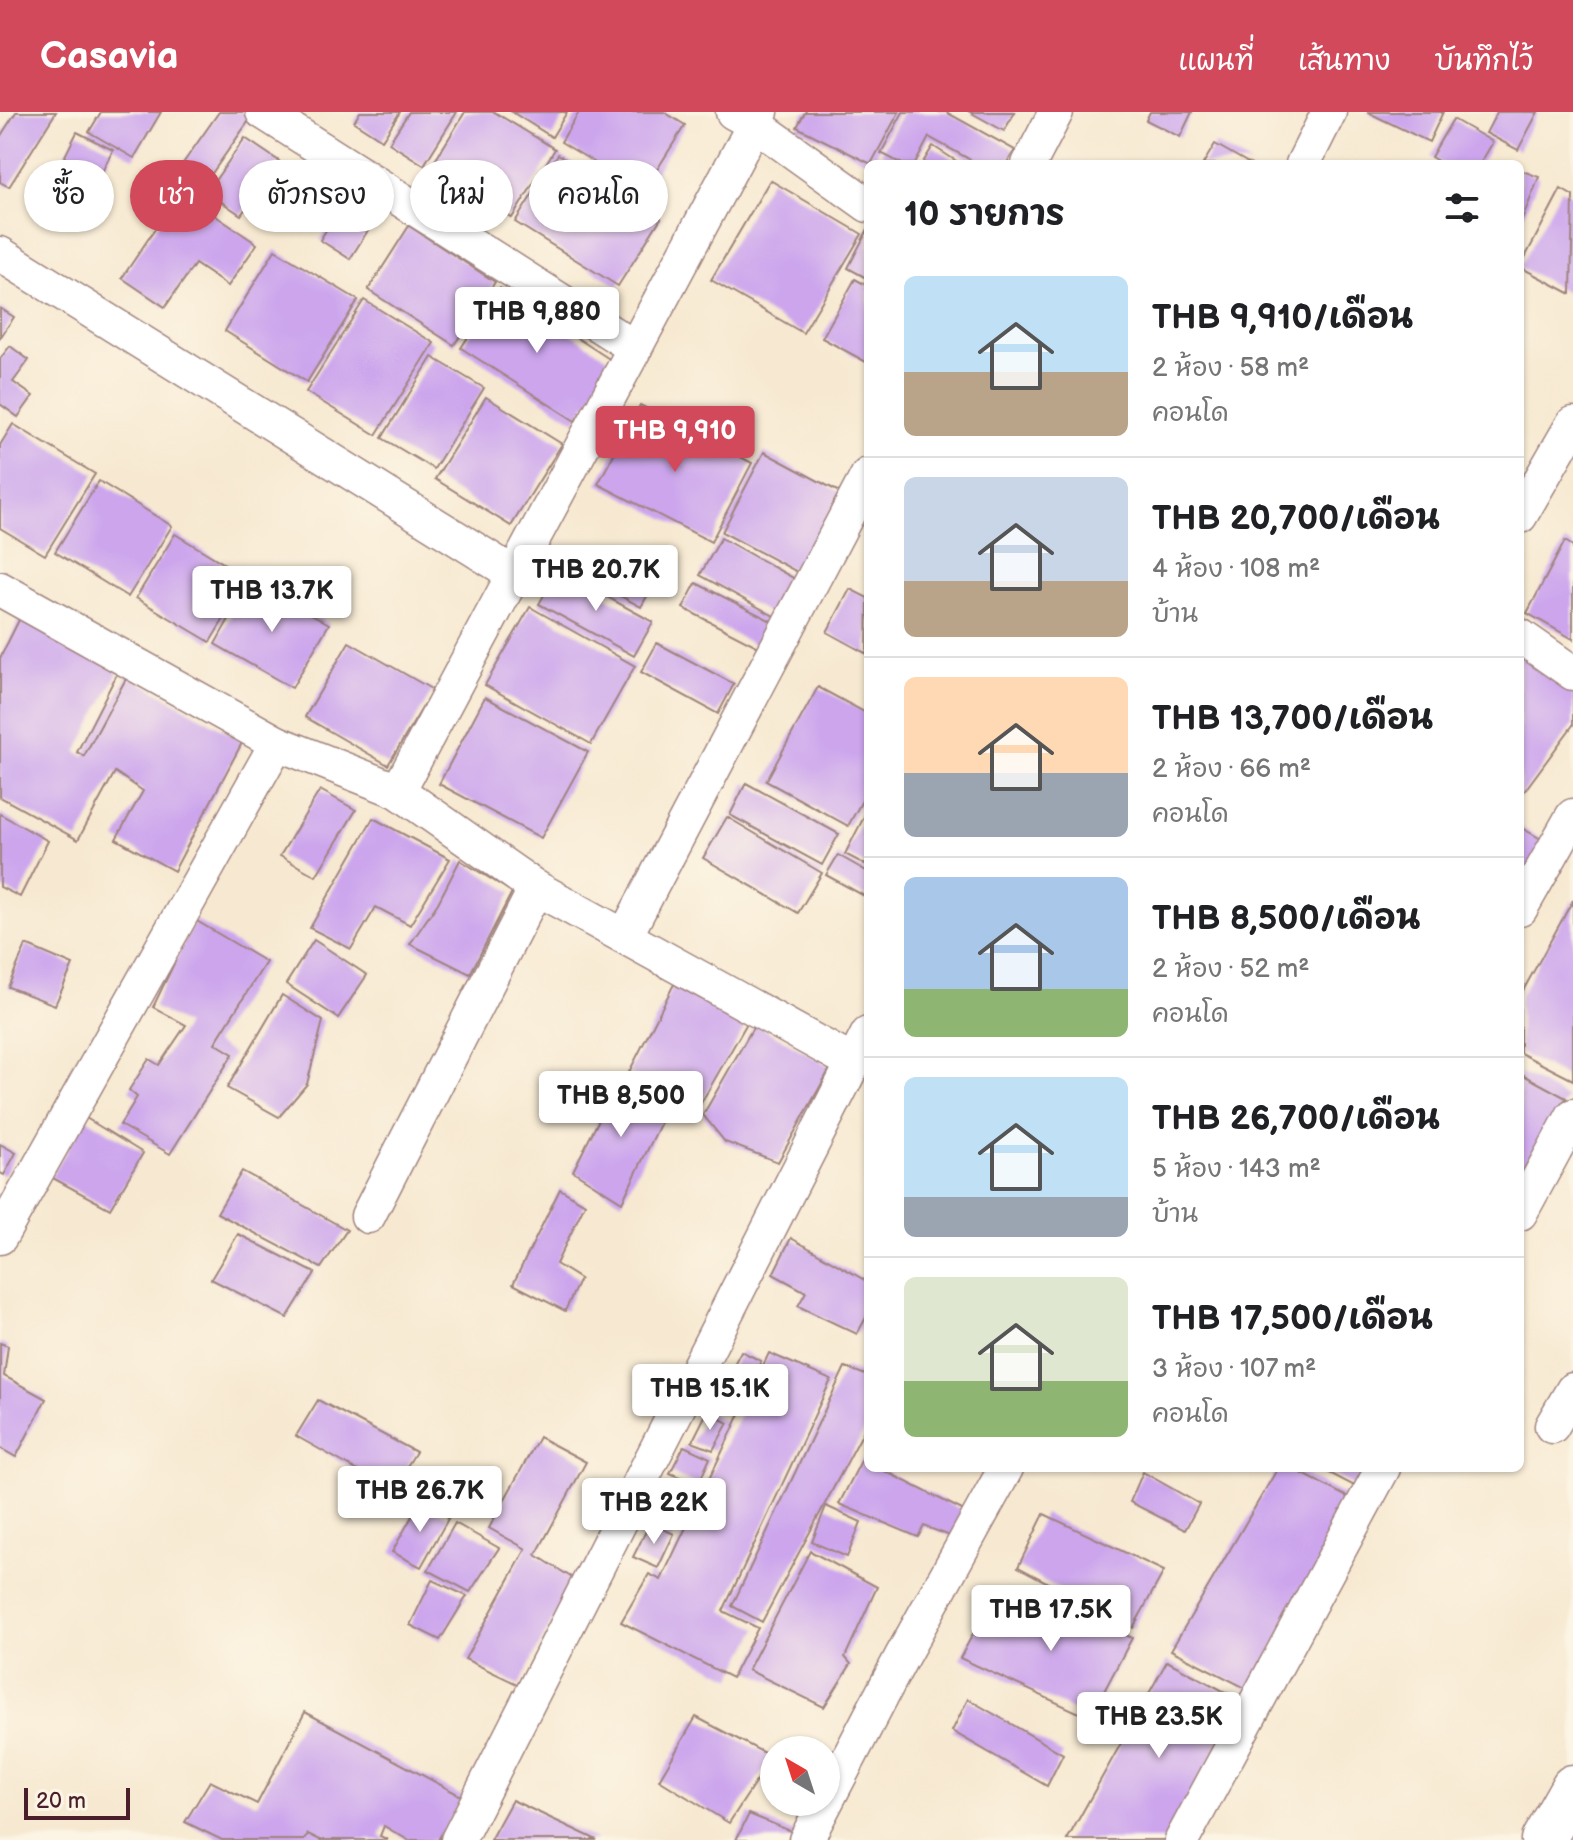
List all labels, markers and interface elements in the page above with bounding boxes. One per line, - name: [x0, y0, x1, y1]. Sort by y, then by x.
- text: Casavia: [40, 34, 178, 79]
- text: แผนที่: [1178, 45, 1254, 78]
- text: เส้นทาง: [1298, 45, 1391, 78]
- text: บันทึกไว้: [1435, 45, 1533, 78]
- chip: ซื้อ: [24, 160, 114, 232]
- chip: เช่า: [130, 160, 223, 232]
- chip: ตัวกรอง: [239, 160, 394, 232]
- chip: ใหม่: [410, 160, 513, 232]
- chip: คอนโด: [529, 160, 668, 232]
- icon: filters: [1440, 186, 1484, 230]
- text: 10 รายการ: [904, 194, 1065, 235]
- pin: THB 9,880: [445, 287, 629, 355]
- text: THB 9,880: [473, 297, 601, 328]
- text: THB 9,910/เดือน: [1152, 297, 1413, 338]
- icon: home: [968, 308, 1064, 404]
- text: 2 ห้อง · 58 m²: [1152, 353, 1309, 384]
- text: คอนโด: [1152, 398, 1229, 429]
- pin: THB 9,910: [583, 406, 767, 474]
- text: THB 9,910: [614, 416, 736, 447]
- text: THB 20,700/เดือน: [1152, 498, 1440, 539]
- icon: home: [968, 509, 1064, 605]
- pin: THB 20.7K: [504, 545, 688, 613]
- text: 4 ห้อง · 108 m²: [1152, 554, 1320, 585]
- text: THB 20.7K: [532, 555, 660, 586]
- pin: THB 13.7K: [180, 566, 364, 634]
- text: THB 13.7K: [210, 576, 334, 607]
- text: บ้าน: [1152, 599, 1198, 630]
- text: THB 13,700/เดือน: [1152, 698, 1433, 739]
- icon: home: [968, 709, 1064, 805]
- text: 2 ห้อง · 66 m²: [1152, 754, 1311, 785]
- text: คอนโด: [1152, 799, 1229, 830]
- text: THB 8,500/เดือน: [1152, 898, 1420, 939]
- icon: home: [968, 909, 1064, 1005]
- text: 2 ห้อง · 52 m²: [1152, 954, 1309, 985]
- text: คอนโด: [1152, 999, 1229, 1030]
- pin: THB 8,500: [529, 1071, 713, 1139]
- text: THB 8,500: [557, 1081, 685, 1112]
- text: THB 26,700/เดือน: [1152, 1098, 1440, 1139]
- icon: home: [968, 1109, 1064, 1205]
- text: 5 ห้อง · 143 m²: [1152, 1154, 1321, 1185]
- text: บ้าน: [1152, 1199, 1198, 1230]
- text: THB 17,500/เดือน: [1152, 1298, 1433, 1339]
- icon: home: [968, 1309, 1064, 1405]
- text: 3 ห้อง · 107 m²: [1152, 1354, 1316, 1385]
- pin: THB 15.1K: [618, 1364, 802, 1432]
- text: THB 15.1K: [650, 1374, 770, 1405]
- text: คอนโด: [1152, 1399, 1229, 1430]
- pin: THB 26.7K: [328, 1466, 512, 1534]
- text: THB 26.7K: [356, 1476, 484, 1507]
- pin: THB 22K: [580, 1478, 728, 1546]
- text: THB 22K: [600, 1488, 708, 1519]
- pin: THB 17.5K: [959, 1585, 1143, 1653]
- text: THB 17.5K: [989, 1595, 1113, 1626]
- pin: THB 23.5K: [1067, 1692, 1251, 1760]
- text: THB 23.5K: [1095, 1702, 1223, 1733]
- north arrow: [760, 1736, 840, 1816]
- map controls: [760, 1736, 840, 1816]
- scale bar: [24, 1784, 130, 1820]
- text: 20 m: [36, 1788, 86, 1815]

